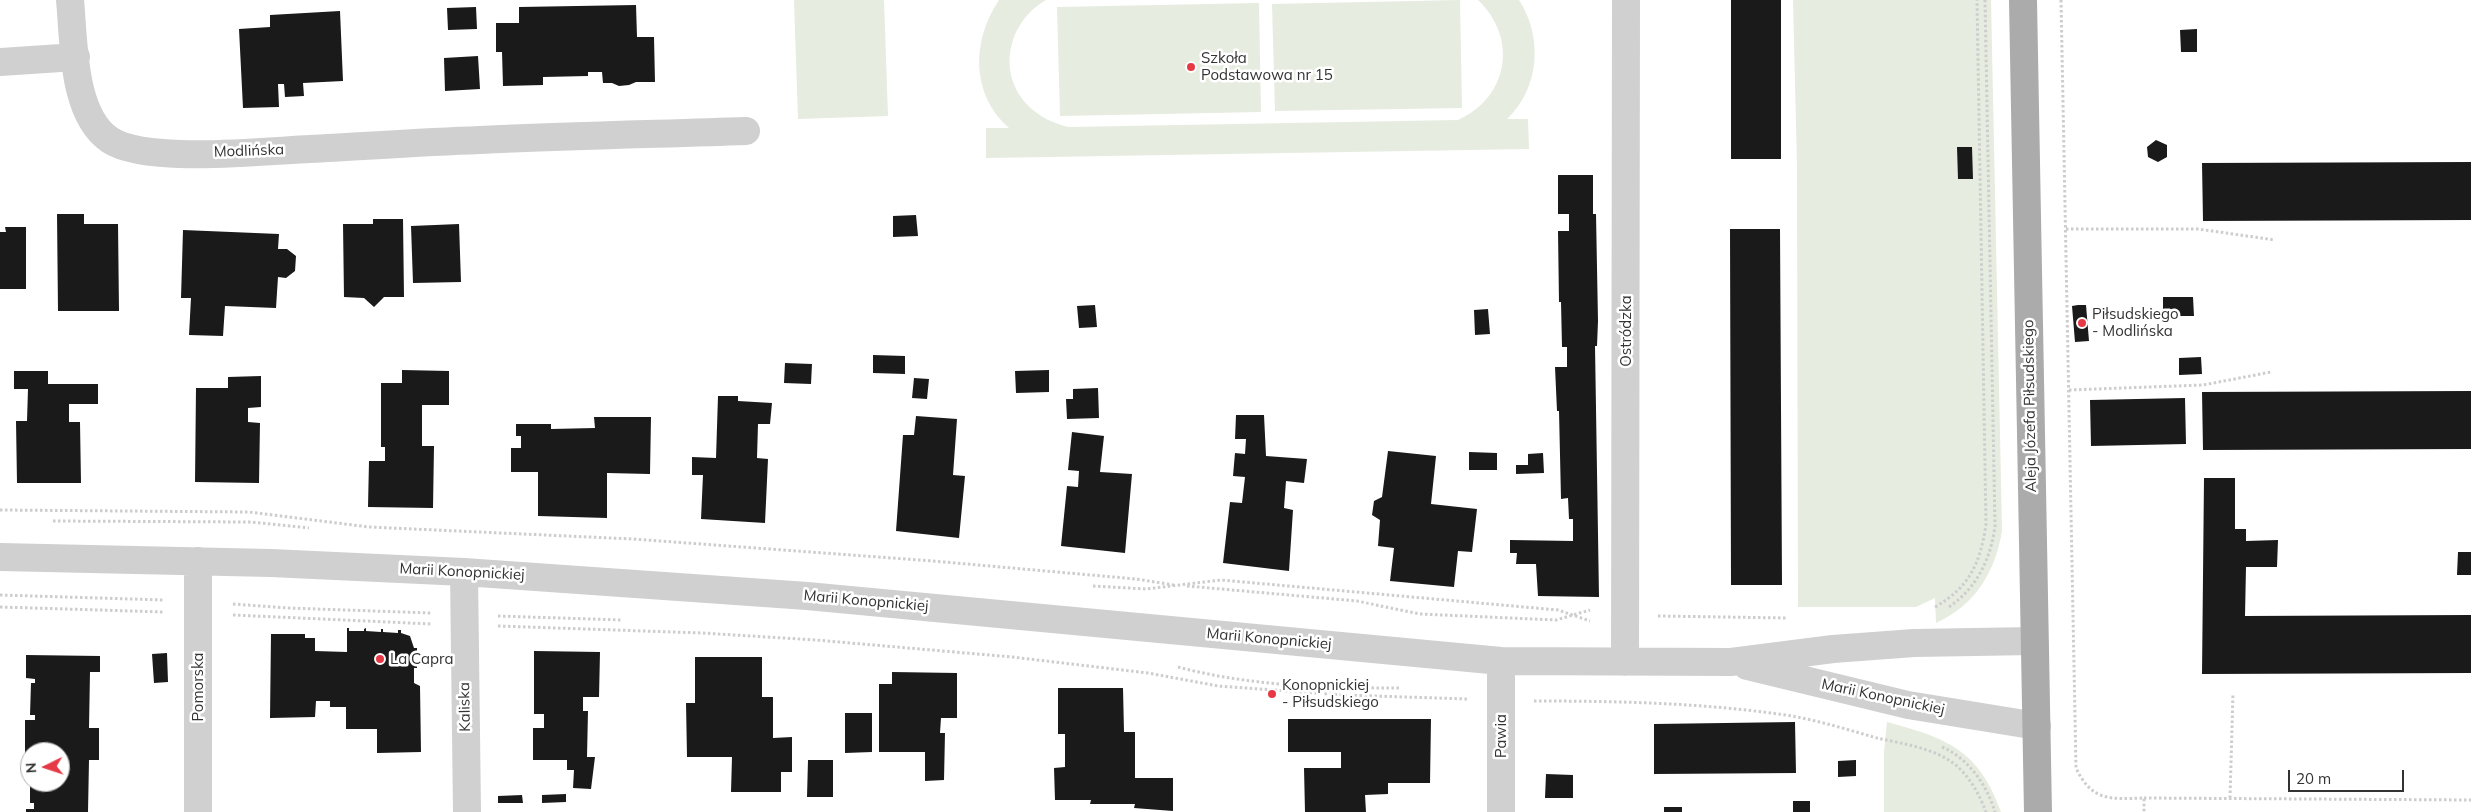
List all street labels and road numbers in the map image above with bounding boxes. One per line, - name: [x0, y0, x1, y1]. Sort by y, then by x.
- street label: Modlińska: [213, 141, 285, 161]
- street label: Ostródzka: [1617, 295, 1635, 367]
- street label: Aleja Józefa Piłsudskiego: [2019, 319, 2041, 493]
- street label: Marii Konopnickiej: [399, 560, 525, 584]
- street label: Marii Konopnickiej: [803, 587, 929, 615]
- street label: Marii Konopnickiej: [1206, 625, 1332, 653]
- street label: Pomorska: [189, 652, 207, 722]
- street label: Marii Konopnickiej: [1820, 675, 1946, 719]
- street label: Kaliska: [456, 682, 474, 732]
- street label: Pawia: [1492, 714, 1510, 758]

